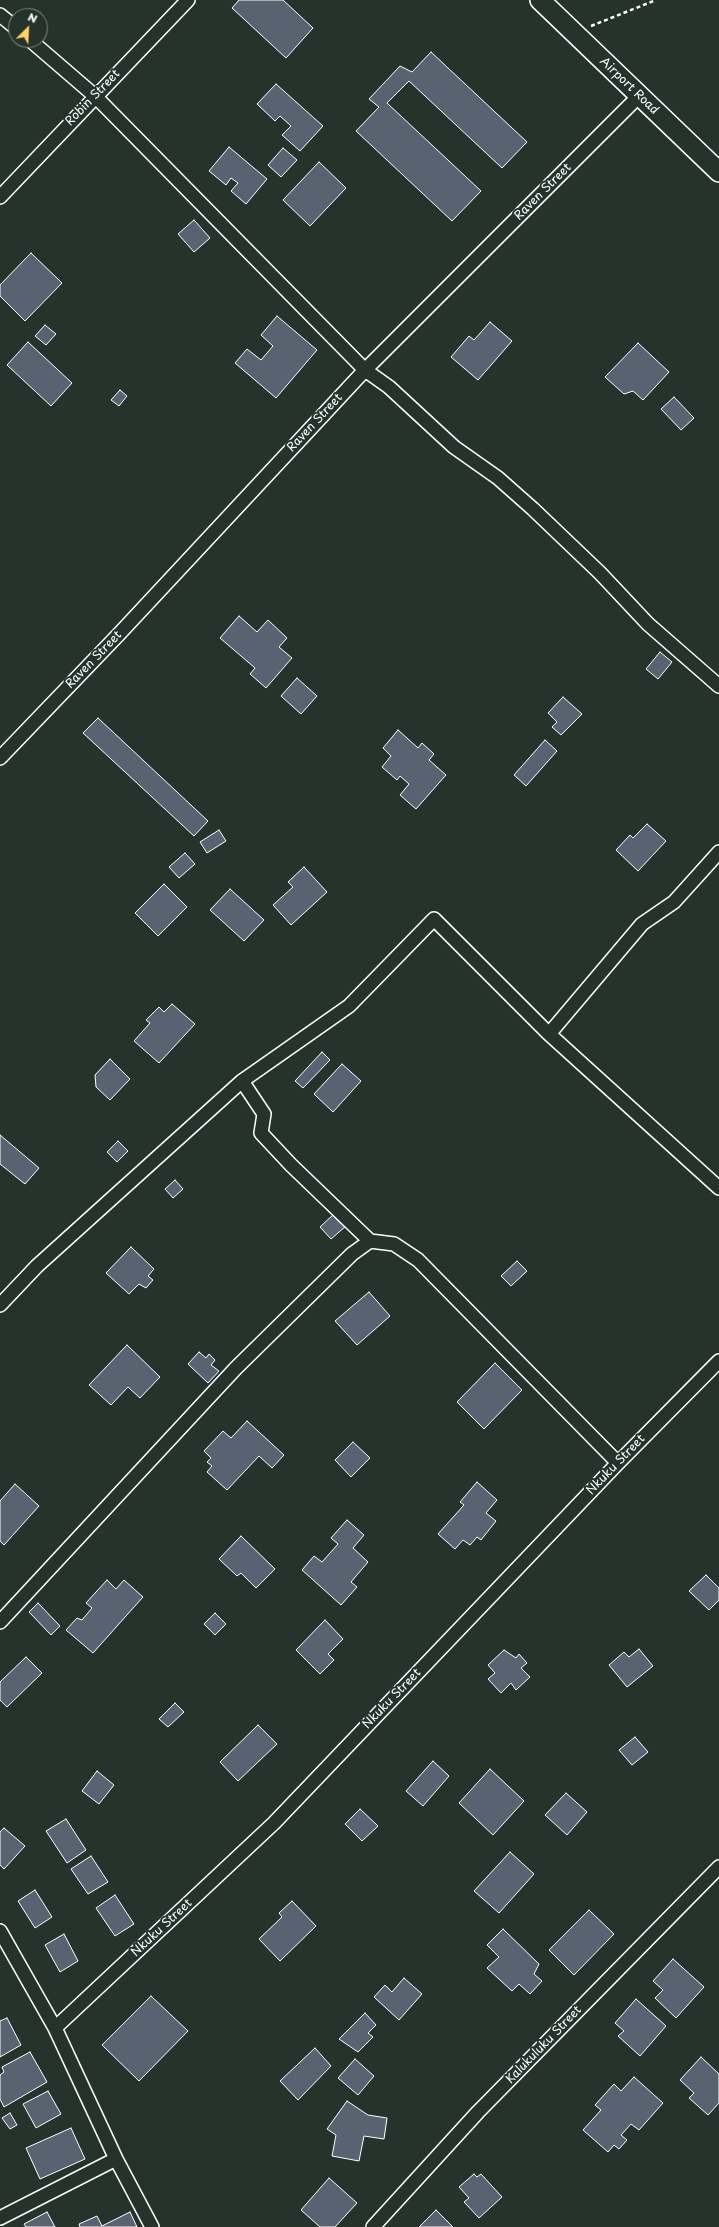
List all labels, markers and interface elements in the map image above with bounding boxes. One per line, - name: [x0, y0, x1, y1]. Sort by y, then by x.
- north arrow: [8, 8, 48, 48]
- text: N: [25, 8, 40, 27]
- street label: Airport Road: [597, 54, 661, 118]
- street label: Robin Street: [63, 67, 123, 129]
- street label: Raven Street: [512, 161, 574, 223]
- street label: Raven Street: [284, 391, 346, 455]
- street label: Raven Street: [63, 628, 125, 692]
- street label: Nkuku Street: [584, 1432, 648, 1498]
- street label: Nkuku Street: [360, 1666, 424, 1732]
- street label: Nkuku Street: [129, 1896, 195, 1960]
- street label: Kalukuluku Street: [503, 2003, 585, 2087]

